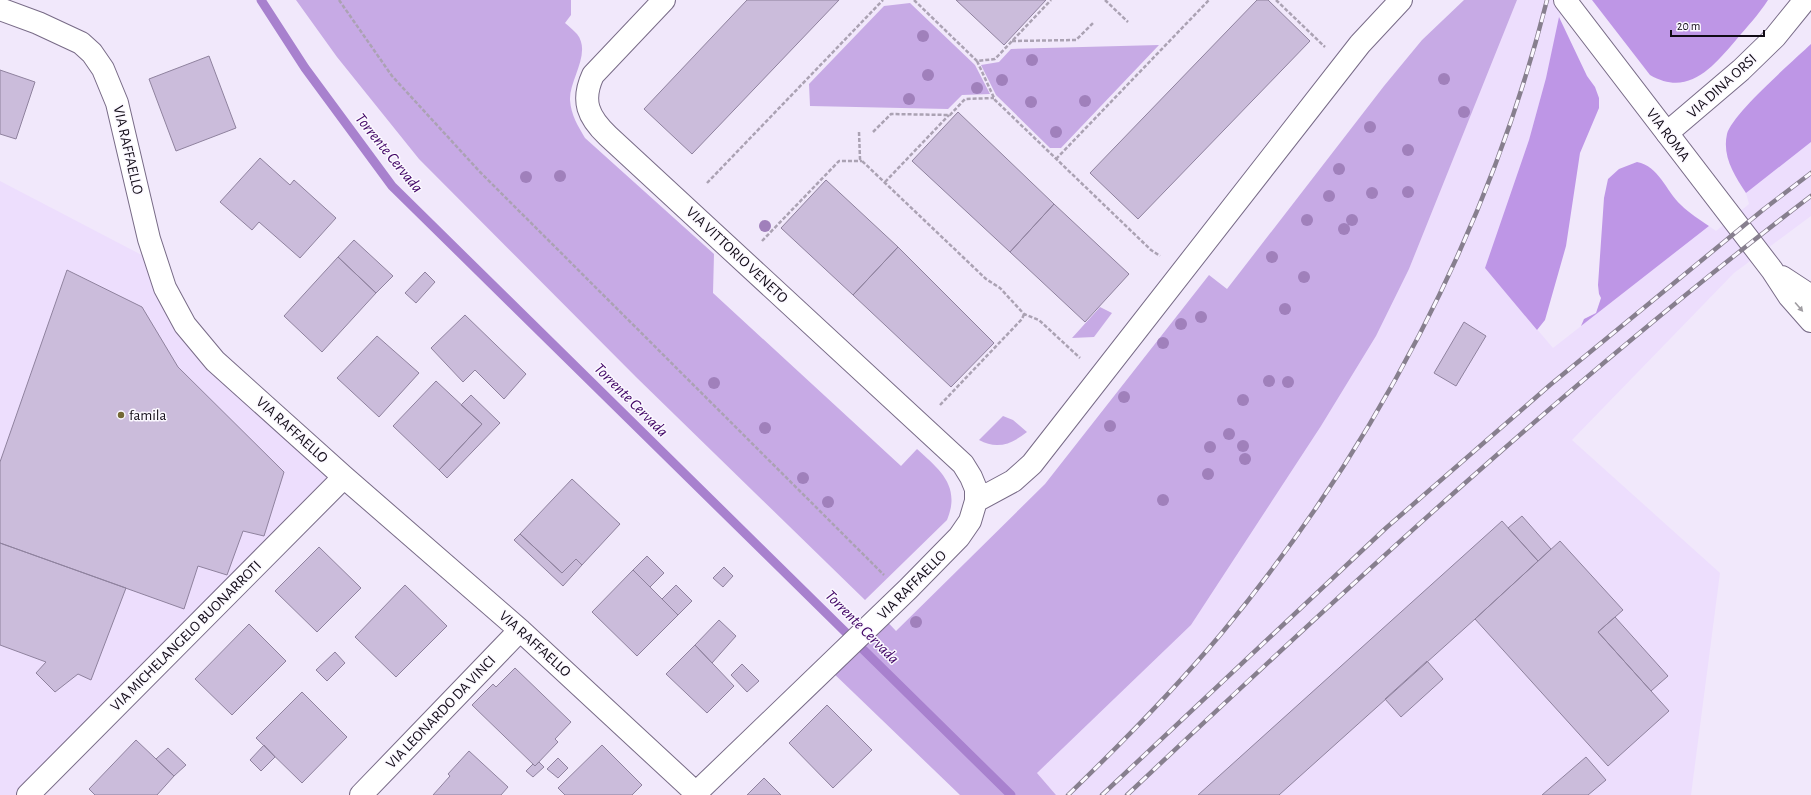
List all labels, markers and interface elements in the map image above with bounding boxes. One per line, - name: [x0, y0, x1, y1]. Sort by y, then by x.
- scale bar: [1671, 12, 1764, 38]
- text: 20 m: [1677, 20, 1700, 32]
- street label: VIA DINA ORSI: [1684, 51, 1760, 121]
- street label: VIA RAFFAELLO: [110, 104, 146, 196]
- street label: VIA ROMA: [1643, 106, 1693, 164]
- water label: Torrente Cervada: [352, 110, 426, 196]
- street label: VIA VITTORIO VENETO: [683, 204, 791, 306]
- one-way arrow: [1794, 302, 1803, 313]
- water label: Torrente Cervada: [591, 360, 671, 440]
- street label: VIA RAFFAELLO: [253, 394, 331, 466]
- place label: famila: [129, 408, 167, 423]
- marker: famila: [116, 410, 126, 420]
- street label: VIA RAFFAELLO: [875, 548, 949, 622]
- street label: VIA MICHELANGELO BUONARROTI: [108, 558, 264, 714]
- water label: Torrente Cervada: [822, 587, 902, 667]
- street label: VIA RAFFAELLO: [496, 608, 574, 680]
- street label: VIA LEONARDO DA VINCI: [383, 653, 499, 771]

